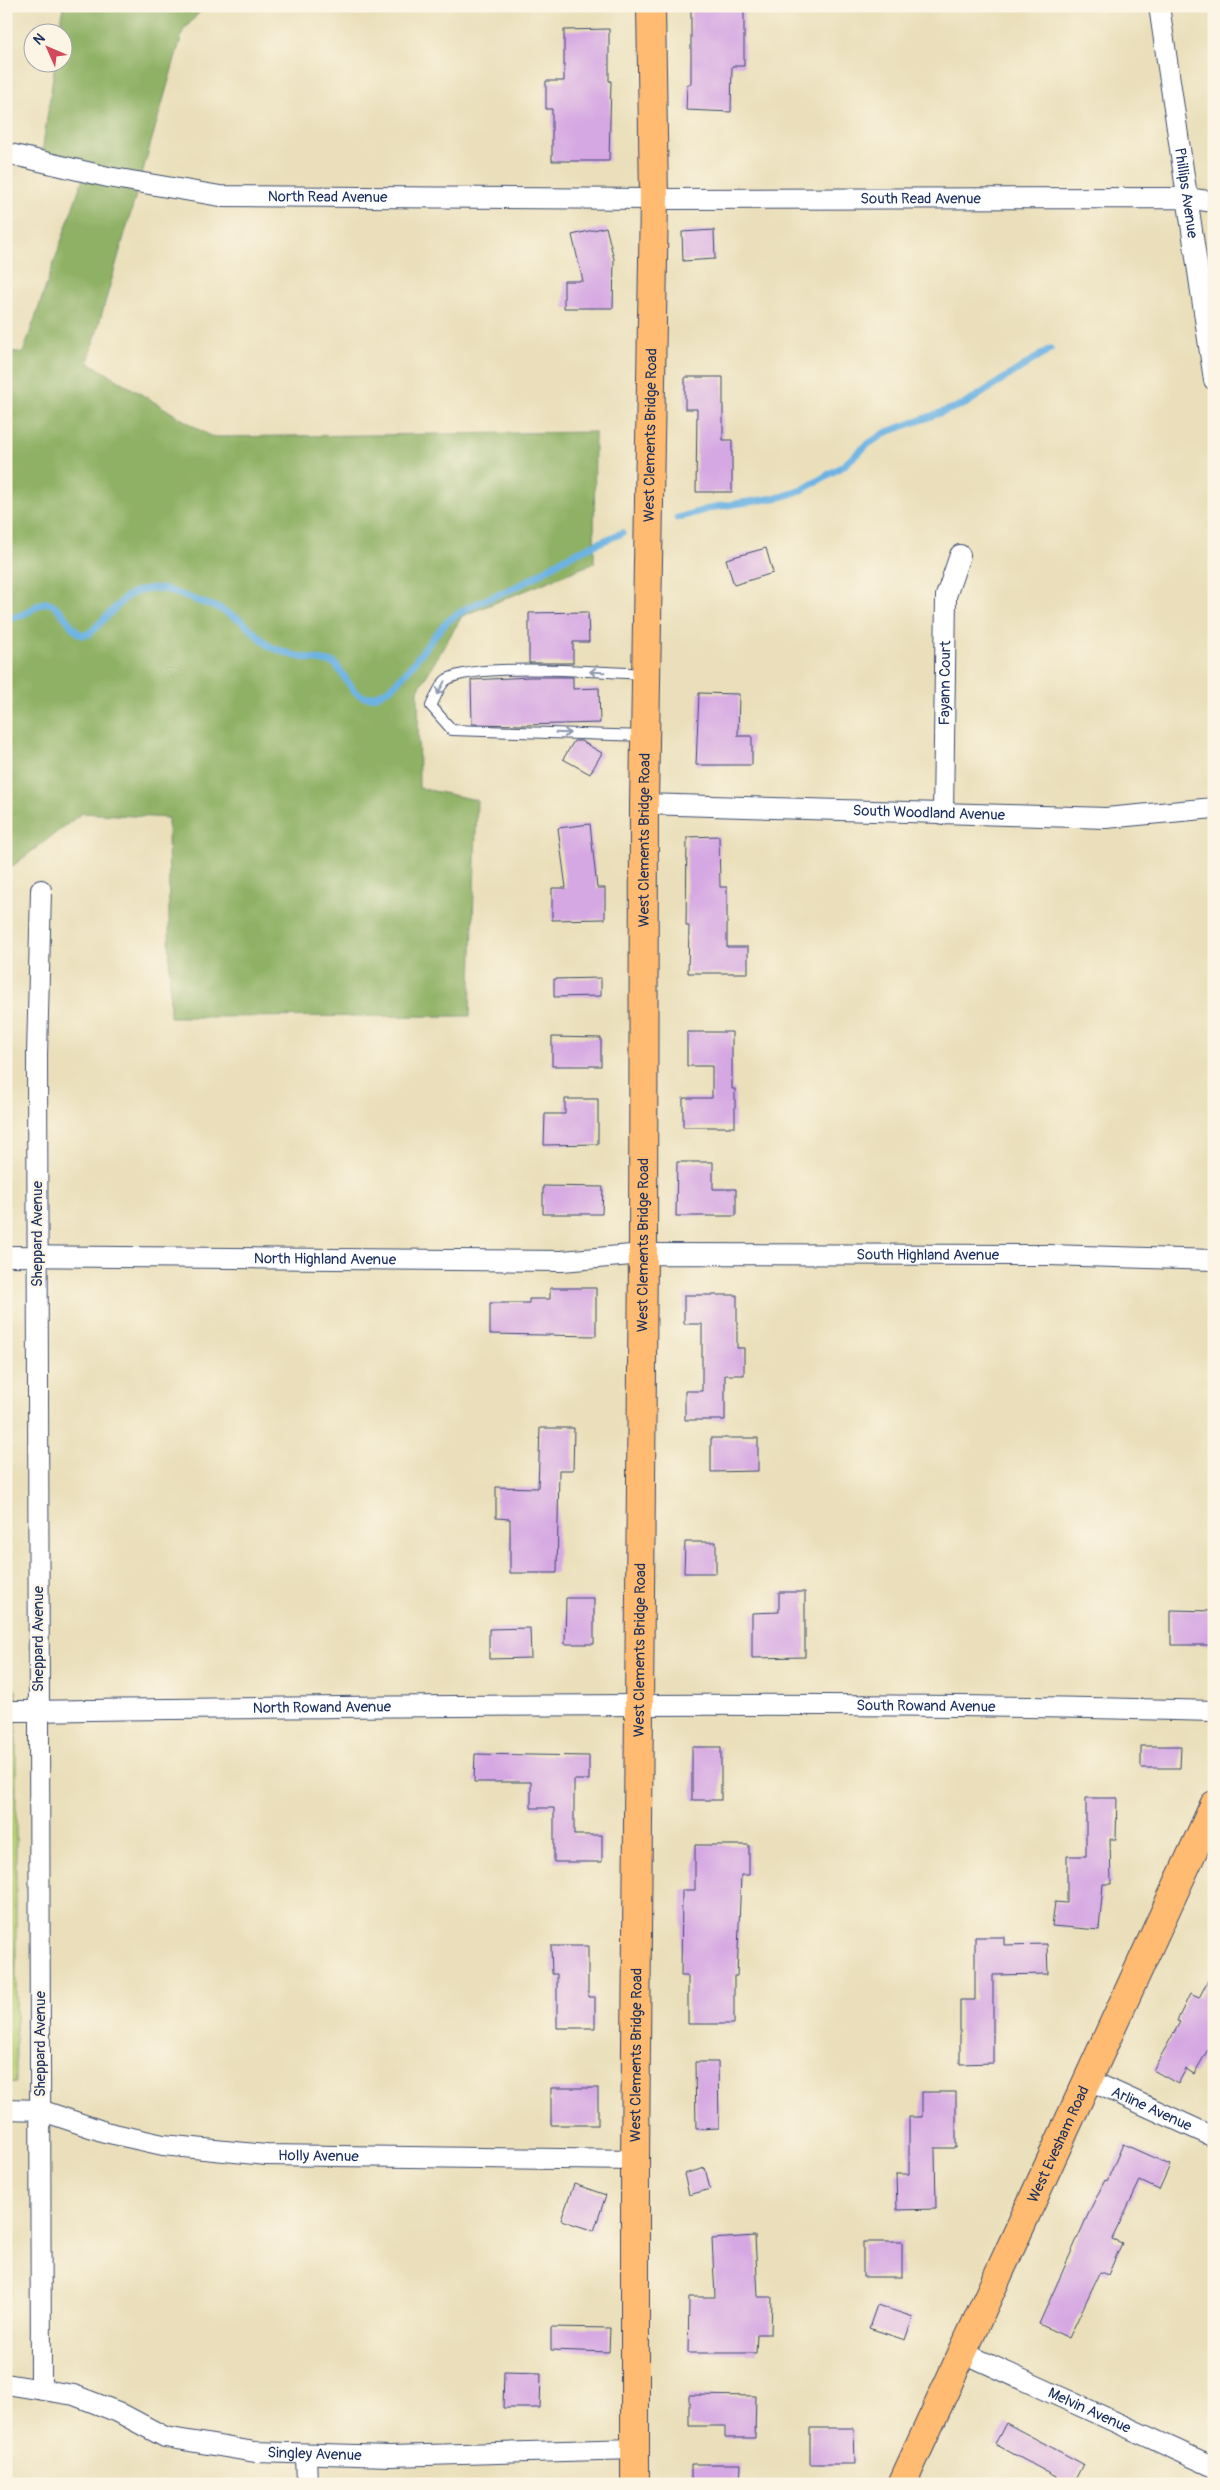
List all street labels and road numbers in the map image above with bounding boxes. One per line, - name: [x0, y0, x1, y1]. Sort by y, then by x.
- street label: Phillips Avenue: [1170, 146, 1203, 240]
- street label: North Read Avenue: [268, 187, 388, 207]
- street label: South Read Avenue: [860, 189, 982, 208]
- street label: West Clements Bridge Road: [639, 348, 661, 522]
- street label: Fayann Court: [935, 640, 955, 725]
- street label: West Clements Bridge Road: [634, 753, 654, 927]
- street label: South Woodland Avenue: [852, 801, 1006, 824]
- street label: West Clements Bridge Road: [633, 1158, 653, 1332]
- street label: Sheppard Avenue: [28, 1180, 47, 1287]
- street label: South Highland Avenue: [856, 1245, 1000, 1264]
- street label: North Highland Avenue: [254, 1249, 397, 1269]
- street label: West Clements Bridge Road: [629, 1563, 650, 1737]
- street label: Sheppard Avenue: [29, 1585, 48, 1692]
- street label: South Rowand Avenue: [856, 1696, 996, 1716]
- street label: North Rowand Avenue: [253, 1697, 392, 1717]
- street label: West Clements Bridge Road: [626, 1968, 646, 2142]
- street label: Sheppard Avenue: [31, 1990, 50, 2097]
- street label: Arline Avenue: [1108, 2082, 1196, 2135]
- street label: West Evesham Road: [1023, 2083, 1093, 2206]
- street label: Holly Avenue: [278, 2146, 359, 2166]
- street label: Melvin Avenue: [1045, 2383, 1135, 2438]
- street label: Singley Avenue: [267, 2443, 362, 2465]

